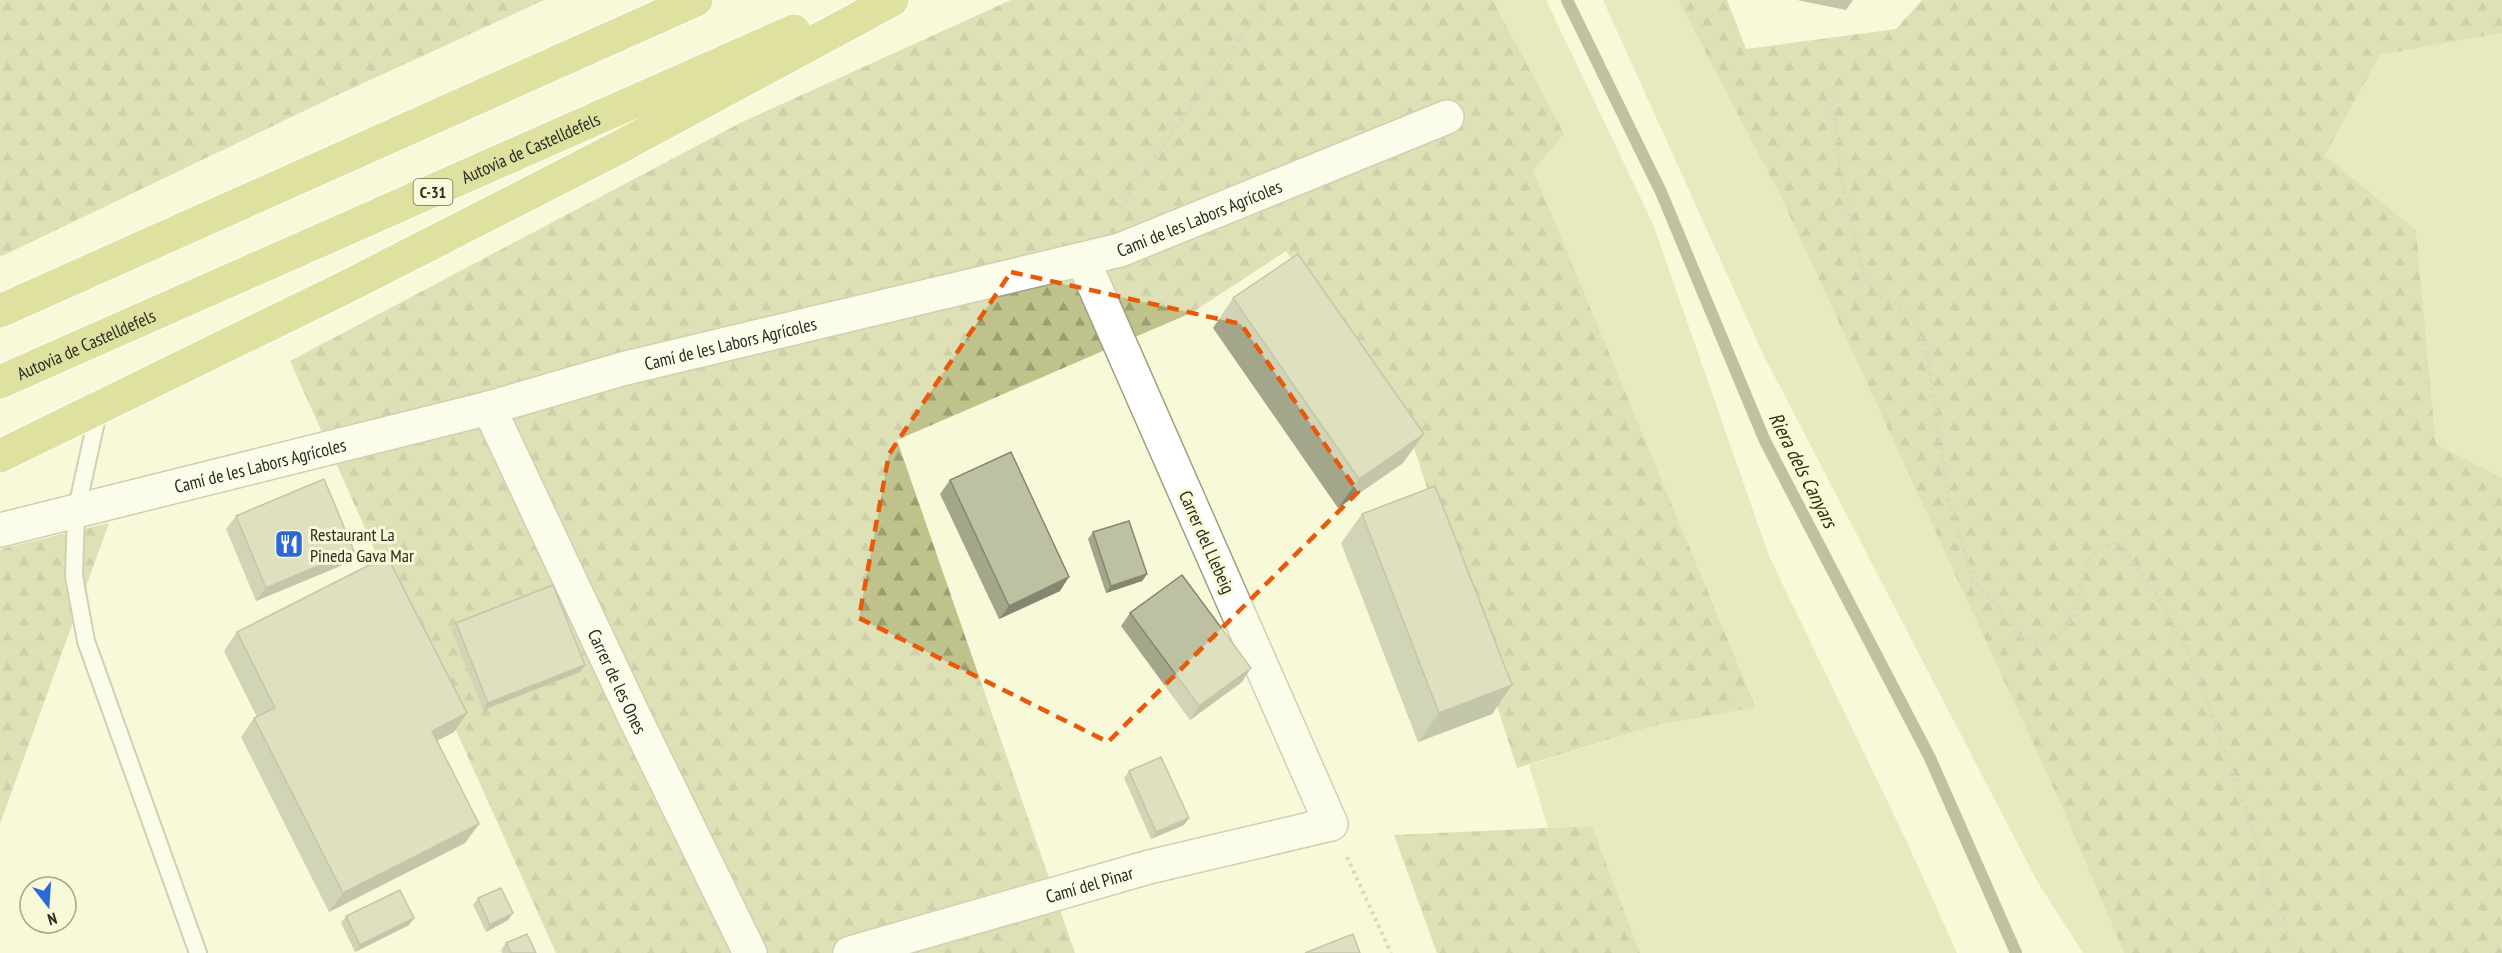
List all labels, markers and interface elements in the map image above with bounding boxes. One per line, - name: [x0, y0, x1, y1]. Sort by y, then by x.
- street label: Autovia de Castelldefels: [458, 107, 603, 188]
- street label: Camí de les Labors Agrícoles: [1113, 174, 1285, 262]
- road number: C-31: [414, 179, 452, 205]
- street label: Autovia de Castelldefels: [13, 303, 159, 385]
- street label: Camí de les Labors Agrícoles: [642, 311, 819, 375]
- water label: Riera dels Canyars: [1763, 408, 1844, 534]
- street label: Camí de les Labors Agrícoles: [172, 433, 348, 498]
- street label: Carrer del Llebeig: [1174, 487, 1240, 597]
- place label: Restaurant La Pineda Gava Mar: [310, 523, 414, 567]
- restaurant icon: Restaurant La Pineda Gava Mar: [273, 528, 305, 560]
- street label: Carrer de les Ones: [583, 625, 652, 737]
- street label: Camí del Pinar: [1043, 861, 1136, 908]
- north arrow: [18, 875, 78, 935]
- text: N: [45, 909, 59, 930]

